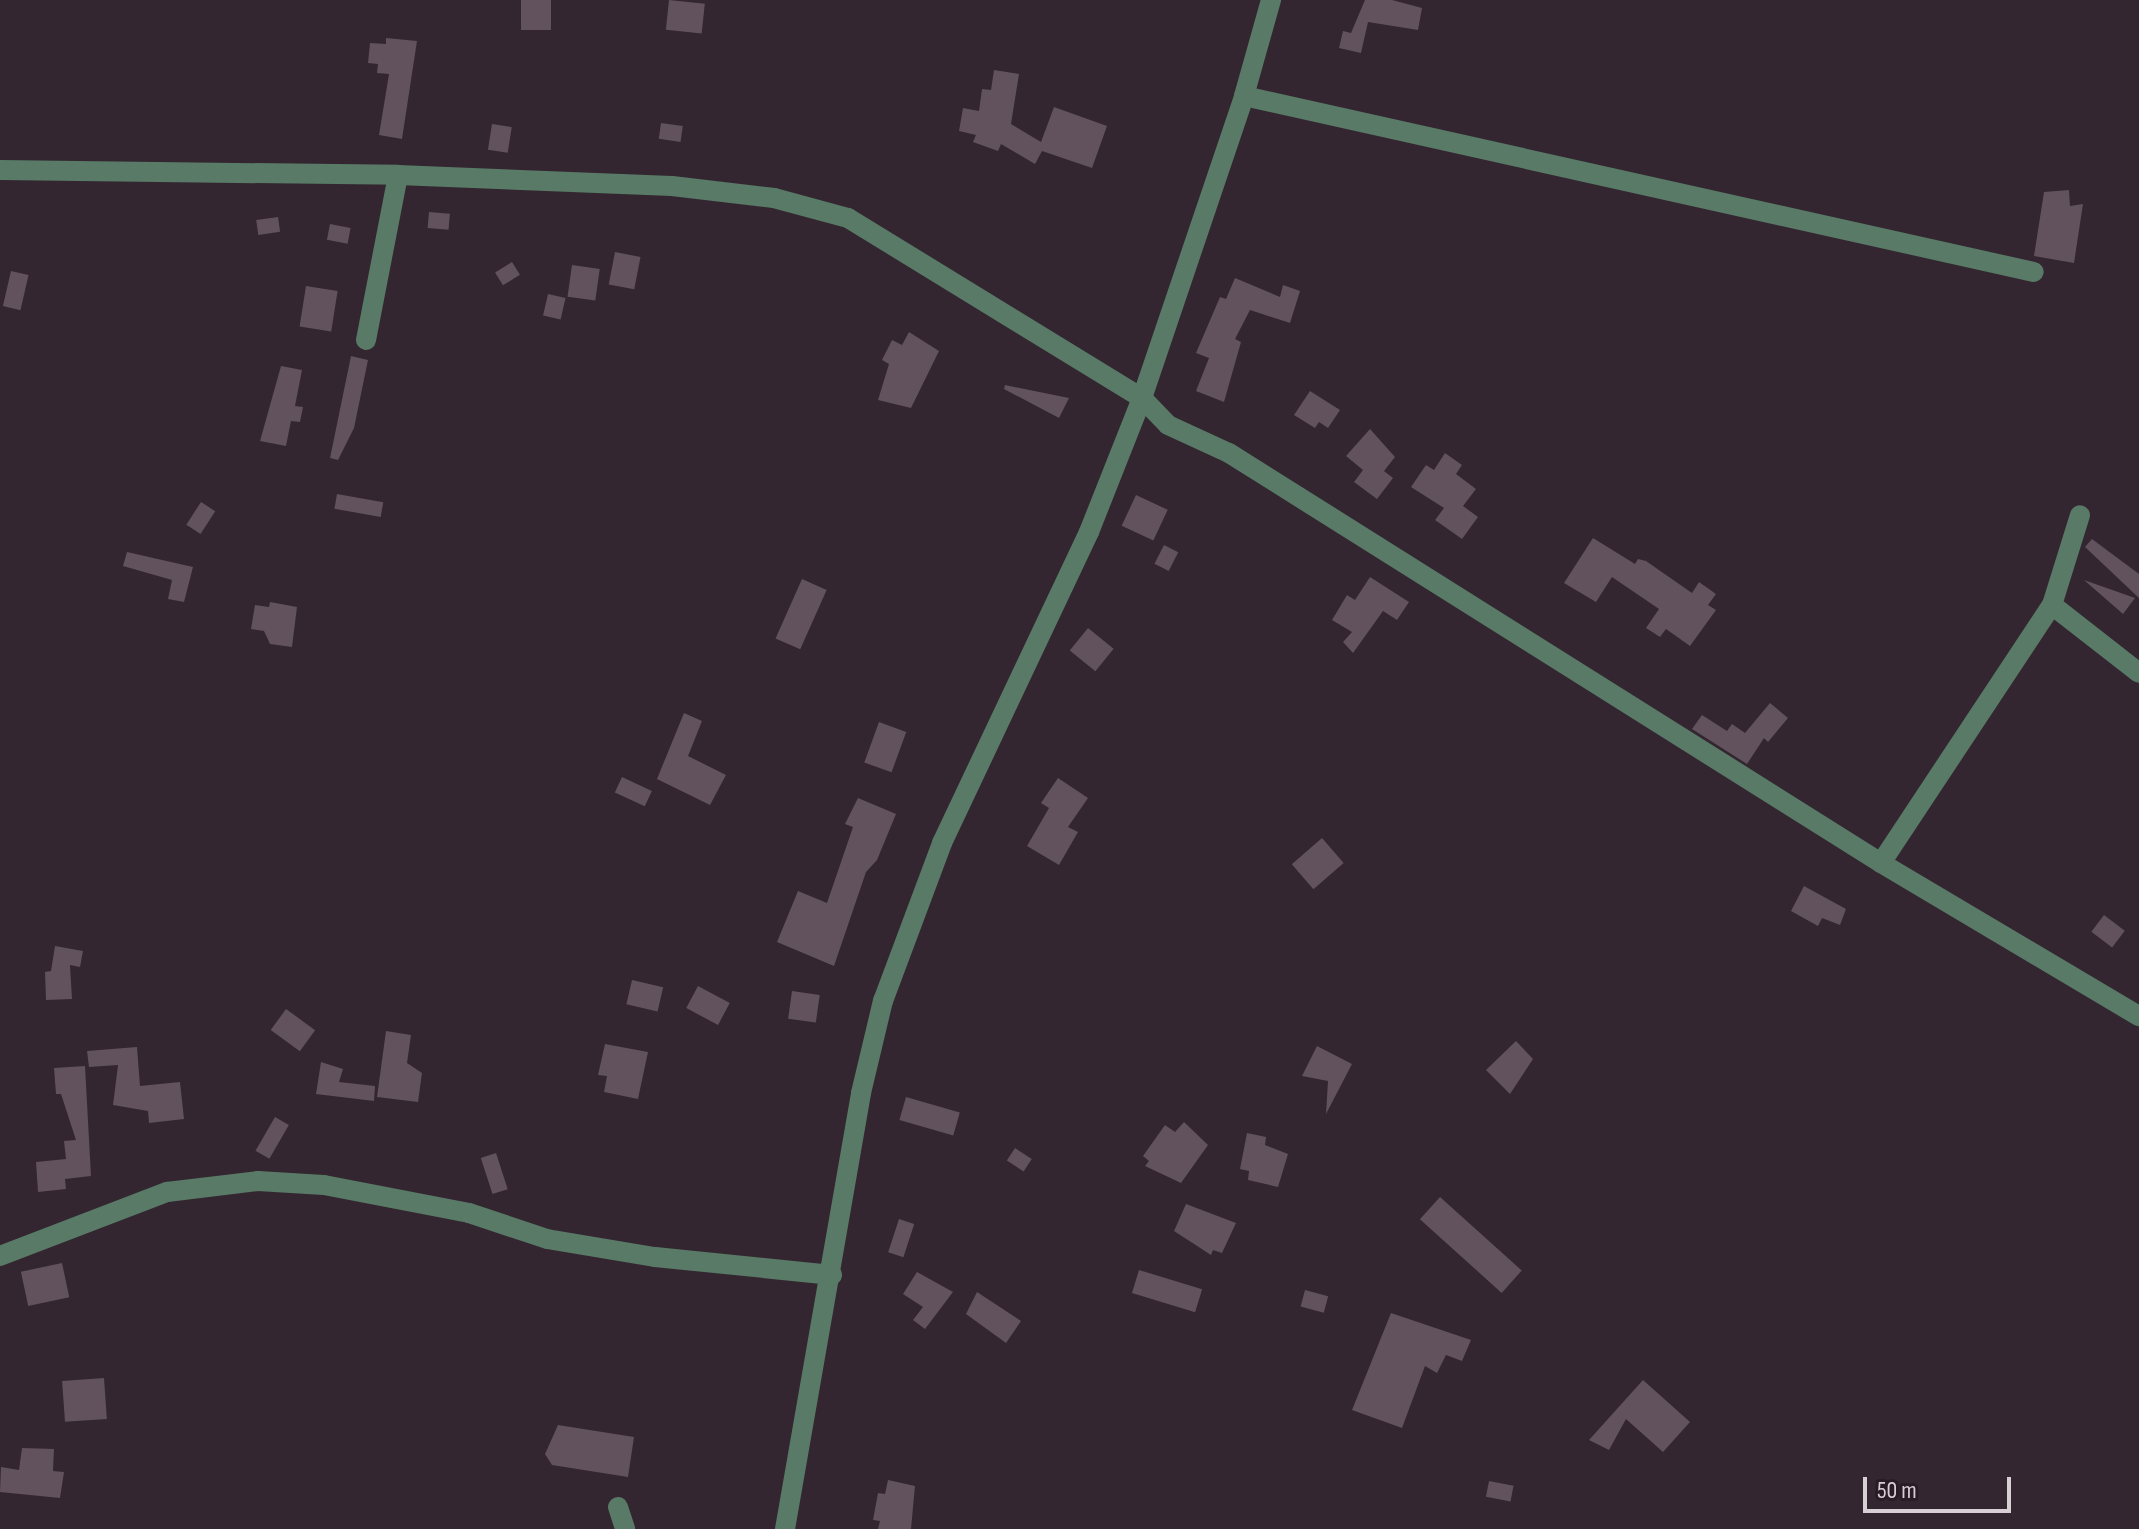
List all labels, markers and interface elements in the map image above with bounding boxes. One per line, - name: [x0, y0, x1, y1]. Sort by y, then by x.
- scale bar: [1867, 1461, 2015, 1511]
- text: 50 m: [1877, 1476, 1917, 1505]

